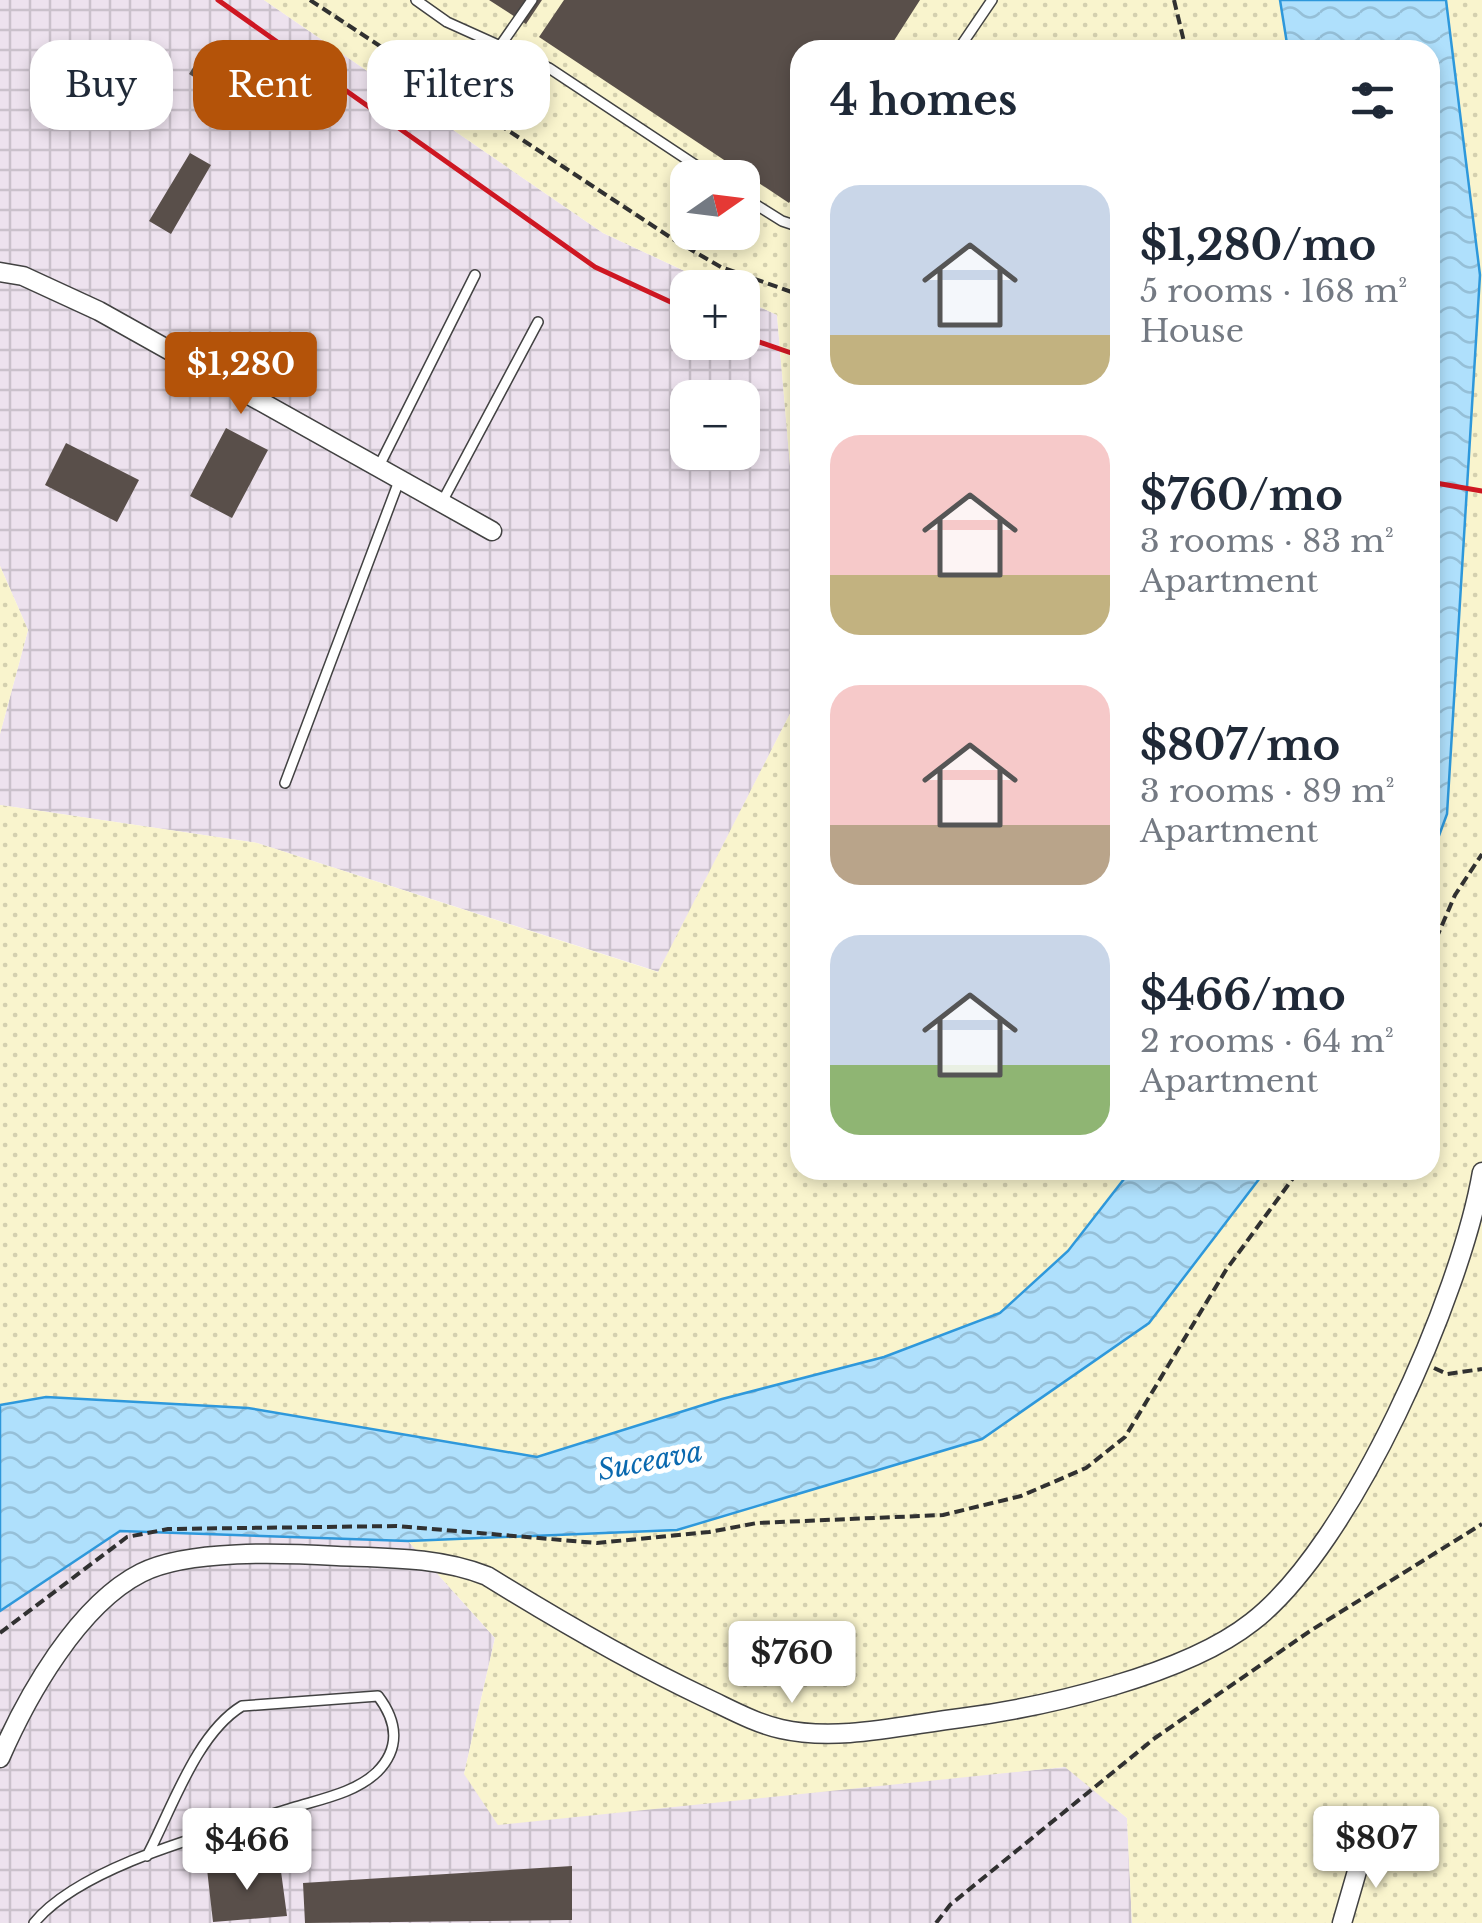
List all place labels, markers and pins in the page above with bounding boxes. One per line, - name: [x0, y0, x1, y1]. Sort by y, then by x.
- pin: $1,280: [160, 332, 322, 417]
- pin: $760: [733, 1621, 851, 1706]
- pin: $807: [1317, 1806, 1435, 1891]
- pin: $466: [188, 1808, 306, 1893]

